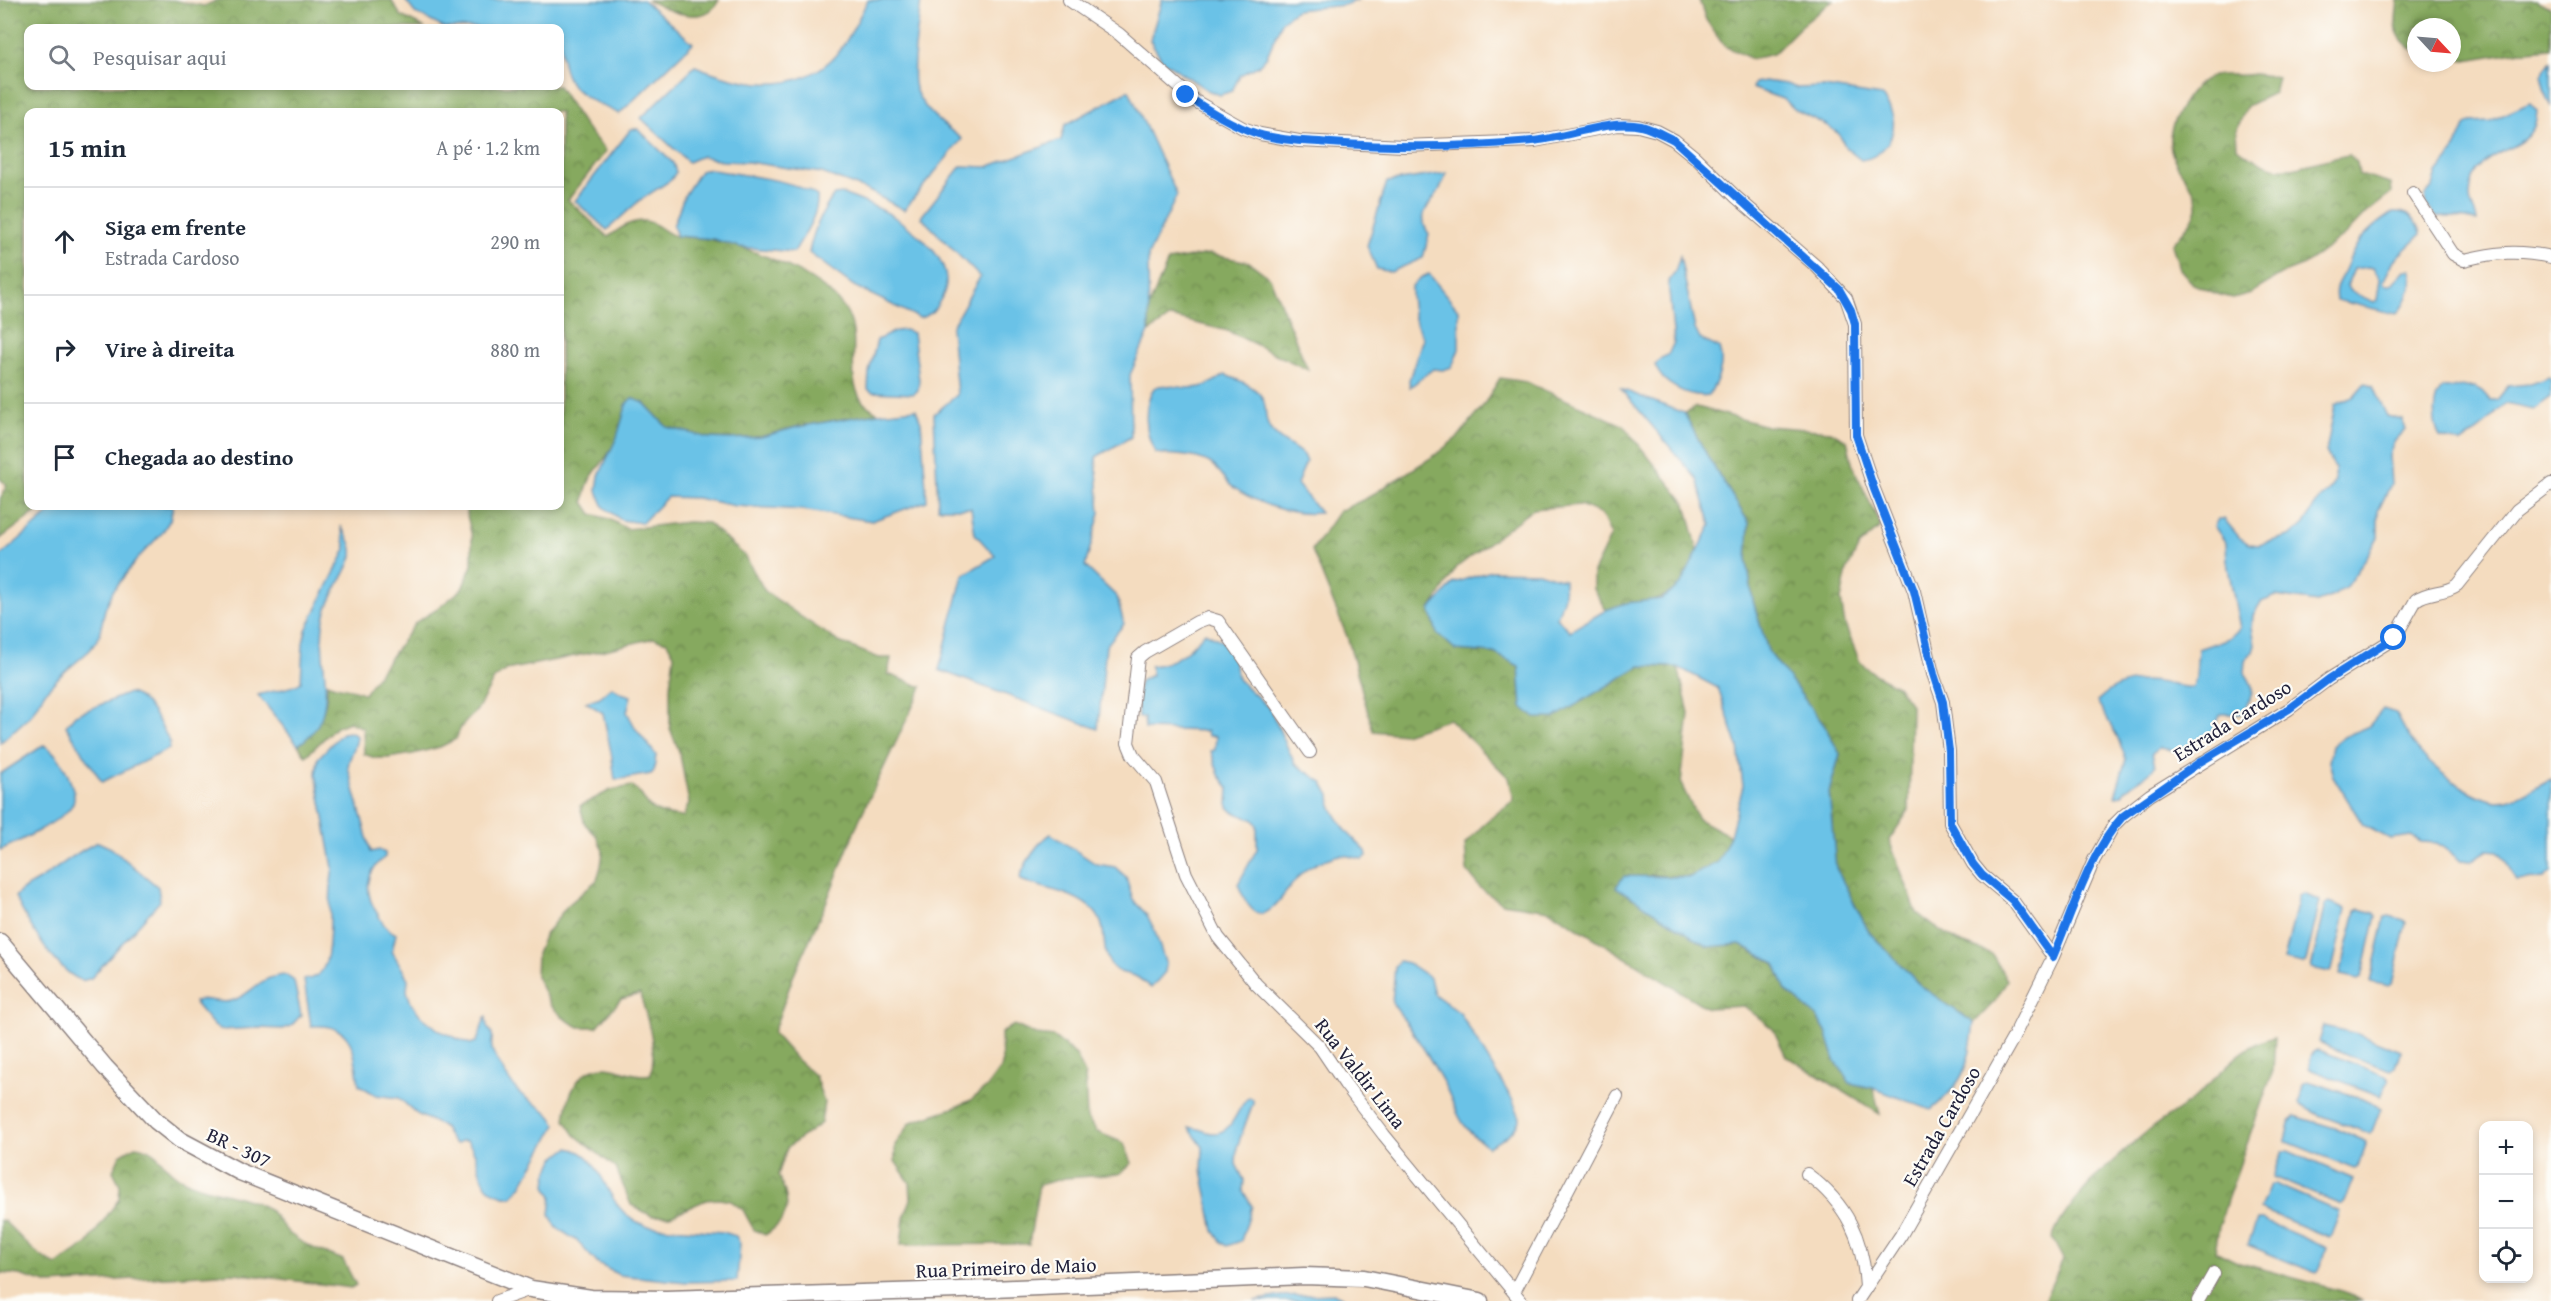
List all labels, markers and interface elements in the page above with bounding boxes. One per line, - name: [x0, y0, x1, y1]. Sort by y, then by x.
- north arrow: [2407, 18, 2461, 72]
- search box: [24, 24, 564, 90]
- icon: search: [45, 41, 78, 74]
- text: Pesquisar aqui: [93, 41, 227, 73]
- route end: [1172, 81, 1198, 107]
- text: 15 min: [48, 128, 126, 167]
- text: A pé · 1.2 km: [436, 133, 540, 162]
- text: Siga em frente: [105, 211, 246, 243]
- icon: ahead: [48, 225, 81, 258]
- text: 290 m: [490, 227, 540, 256]
- text: Estrada Cardoso: [105, 243, 240, 272]
- icon: right: [48, 333, 81, 366]
- text: Vire à direita: [105, 333, 235, 365]
- text: 880 m: [490, 335, 540, 364]
- icon: arrive: [48, 441, 81, 474]
- text: Chegada ao destino: [105, 441, 293, 473]
- route start: [2380, 624, 2406, 650]
- street label: Estrada Cardoso: [2167, 672, 2297, 768]
- street label: Rua Valdir Lima: [1309, 1012, 1414, 1135]
- street label: Estrada Cardoso: [1895, 1060, 1987, 1192]
- street label: BR - 307: [202, 1120, 276, 1174]
- map controls: [2479, 1121, 2533, 1283]
- button: +: [2479, 1121, 2533, 1175]
- button: −: [2479, 1175, 2533, 1229]
- button: locate: [2479, 1229, 2533, 1283]
- street label: Rua Primeiro de Maio: [915, 1249, 1097, 1285]

